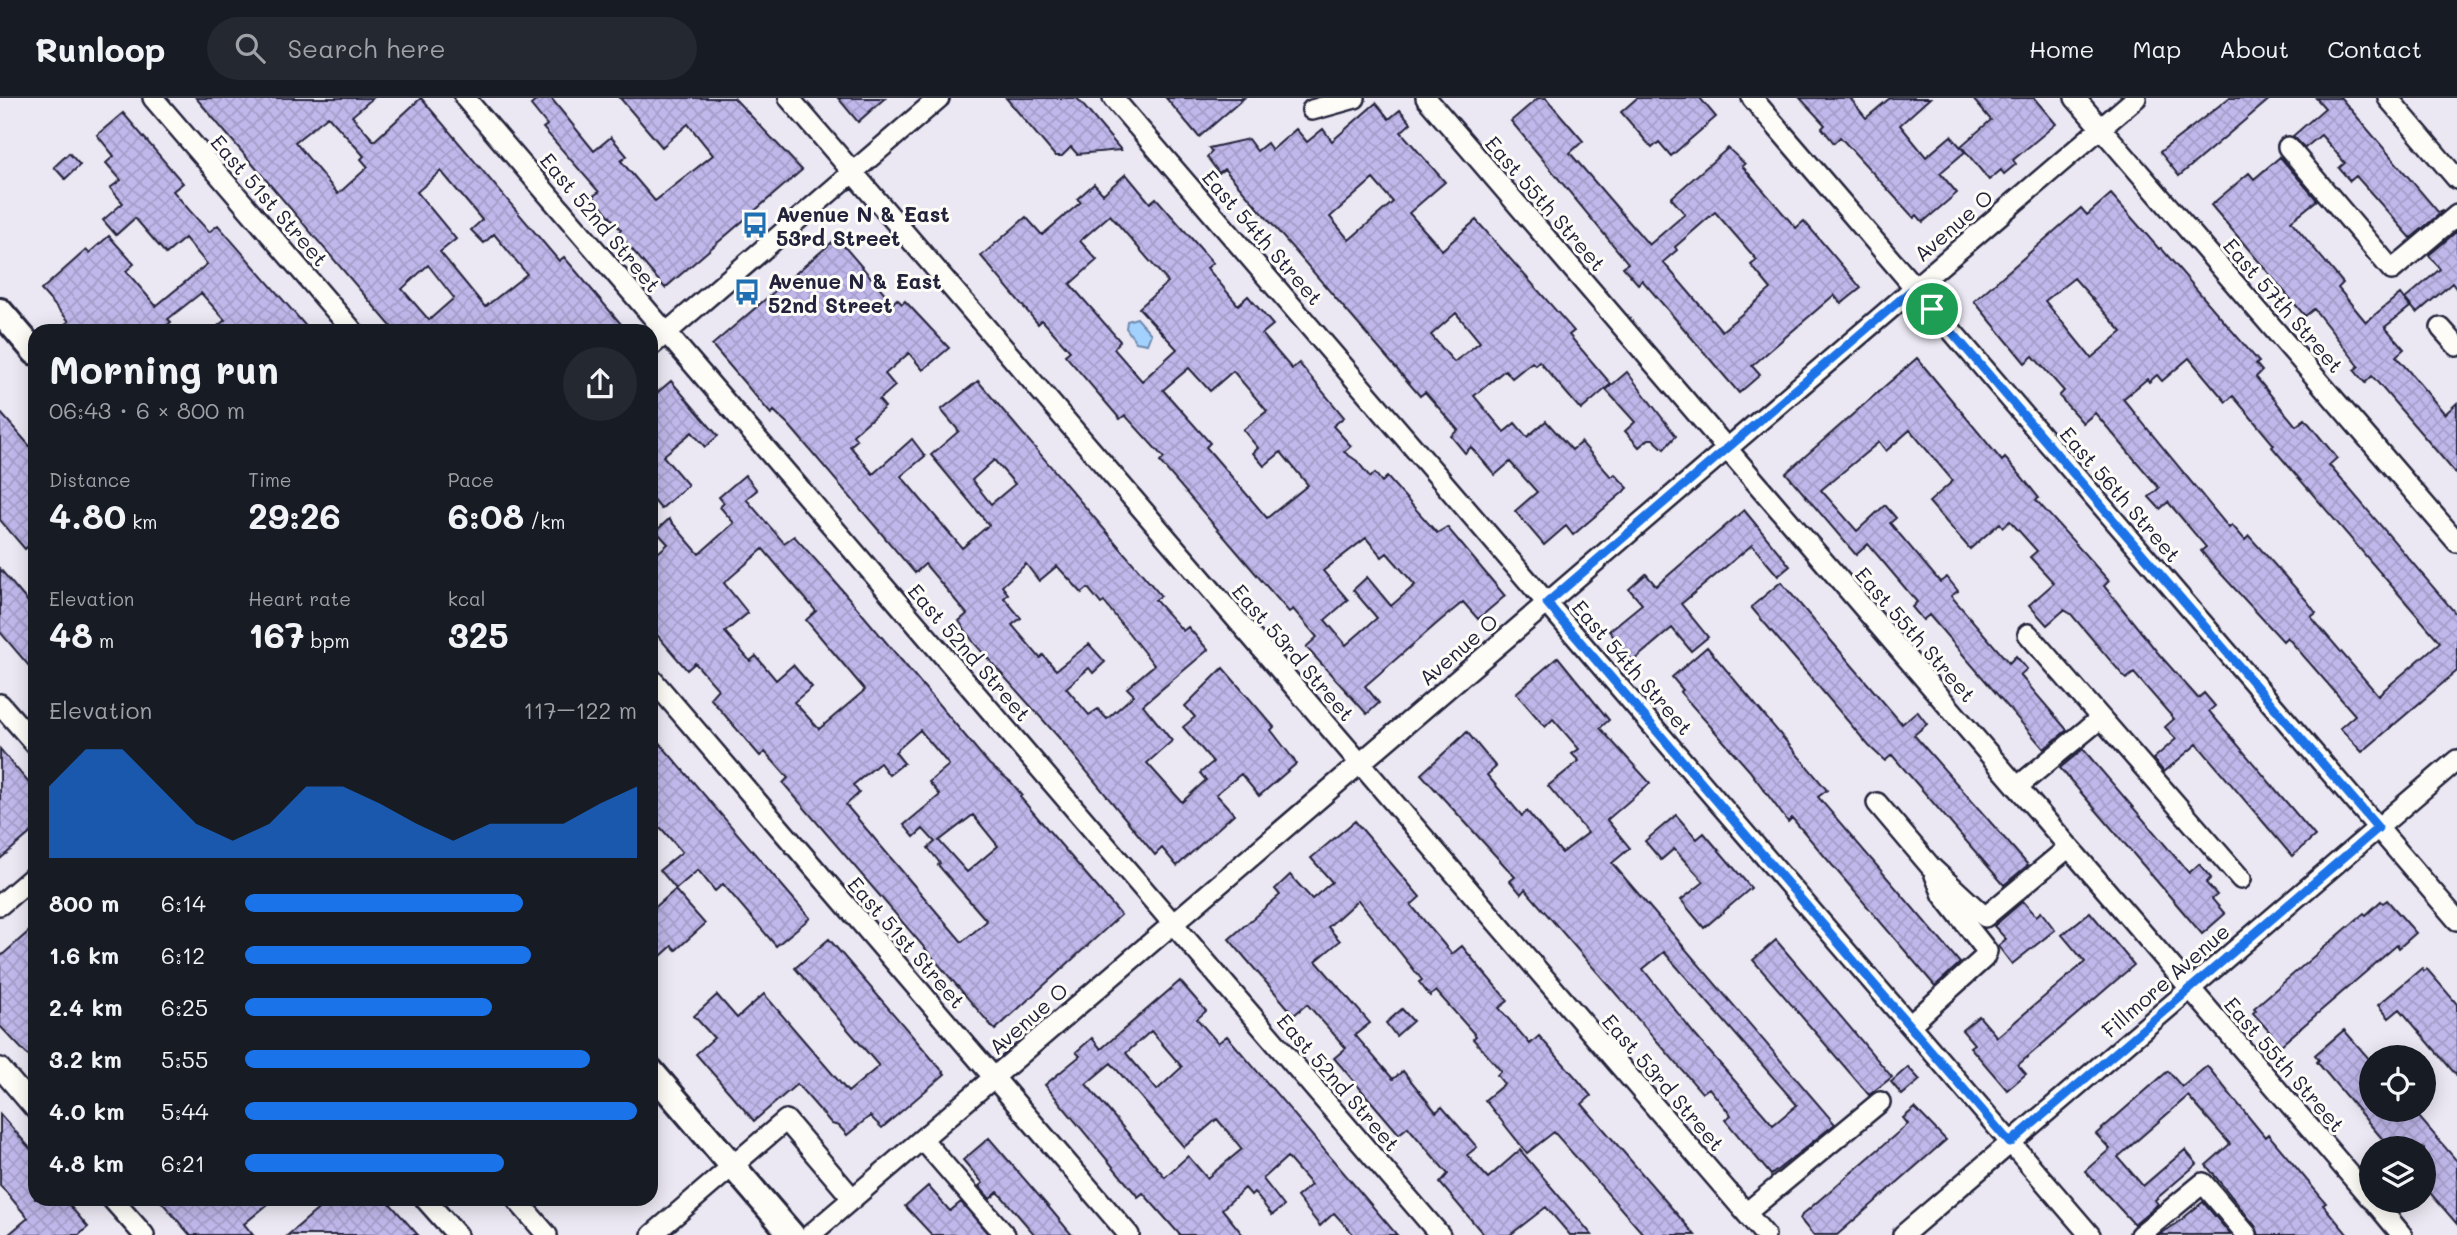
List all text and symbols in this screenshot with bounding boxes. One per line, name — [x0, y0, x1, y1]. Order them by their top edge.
search box — [207, 17, 697, 80]
text: Runloop — [35, 27, 165, 70]
icon: search — [231, 29, 269, 67]
text: Search here — [287, 31, 446, 65]
text: Home — [2029, 33, 2094, 64]
text: Map — [2132, 33, 2181, 64]
text: About — [2219, 33, 2289, 64]
text: Contact — [2327, 33, 2422, 64]
street label: East 51st Street — [205, 129, 335, 271]
street label: East 55th Street — [1480, 130, 1612, 276]
street label: East 52nd Street — [535, 147, 667, 297]
street label: East 54th Street — [1197, 164, 1329, 310]
street label: Avenue O — [1908, 183, 1998, 267]
place label: Avenue N & East 53rd Street — [776, 200, 950, 251]
bus stop icon: Avenue N & East 53rd Street — [740, 210, 770, 240]
street label: East 57th Street — [2218, 232, 2350, 378]
place label: Avenue N & East 52nd Street — [768, 267, 942, 318]
bus stop icon: Avenue N & East 52nd Street — [732, 277, 762, 307]
pin — [1902, 279, 1962, 339]
icon: arrive — [1913, 290, 1951, 328]
text: Morning run — [49, 344, 279, 394]
button: share — [563, 347, 637, 421]
text: 06:43 · 6 × 800 m — [49, 395, 245, 425]
street label: East 56th Street — [2055, 421, 2187, 567]
text: Distance — [49, 467, 131, 492]
text: Time — [248, 467, 292, 492]
text: Pace — [448, 467, 494, 492]
text: 4.80 — [49, 492, 126, 538]
text: 29:26 — [248, 492, 341, 538]
text: 6:08 — [448, 492, 524, 538]
text: km — [126, 509, 158, 534]
text: /km — [524, 509, 565, 534]
street label: East 55th Street — [1850, 561, 1982, 707]
street label: East 52nd Street — [903, 578, 1037, 726]
street label: East 53rd Street — [1227, 578, 1361, 726]
text: Elevation — [49, 586, 134, 611]
text: Heart rate — [248, 586, 351, 611]
text: kcal — [448, 586, 486, 611]
street label: East 54th Street — [1567, 594, 1699, 740]
street label: Avenue O — [1413, 607, 1503, 691]
text: 48 — [49, 611, 93, 657]
text: 167 — [248, 611, 305, 657]
text: 325 — [448, 611, 509, 657]
text: m — [93, 628, 114, 653]
text: bpm — [305, 628, 350, 653]
text: Elevation — [49, 695, 152, 725]
text: 117–122 m — [523, 695, 637, 725]
street label: East 51st Street — [842, 871, 972, 1013]
text: 800 m — [49, 888, 119, 918]
text: 6:14 — [161, 888, 206, 918]
street label: Fillmore Avenue — [2095, 917, 2235, 1043]
text: 1.6 km — [49, 940, 119, 970]
text: 6:12 — [161, 940, 205, 970]
street label: Avenue O — [983, 976, 1073, 1060]
street label: East 55th Street — [2219, 991, 2351, 1137]
text: 2.4 km — [49, 992, 122, 1022]
text: 6:25 — [161, 992, 208, 1022]
street label: East 52nd Street — [1272, 1008, 1406, 1156]
street label: East 53rd Street — [1597, 1008, 1731, 1156]
text: 3.2 km — [49, 1044, 122, 1074]
text: 5:55 — [161, 1044, 208, 1074]
map controls — [2359, 1045, 2436, 1213]
button: locate — [2359, 1045, 2436, 1122]
text: 4.0 km — [49, 1096, 124, 1126]
text: 5:44 — [161, 1096, 209, 1126]
button: layers — [2359, 1136, 2436, 1213]
text: 4.8 km — [49, 1148, 124, 1178]
text: 6:21 — [161, 1148, 205, 1178]

